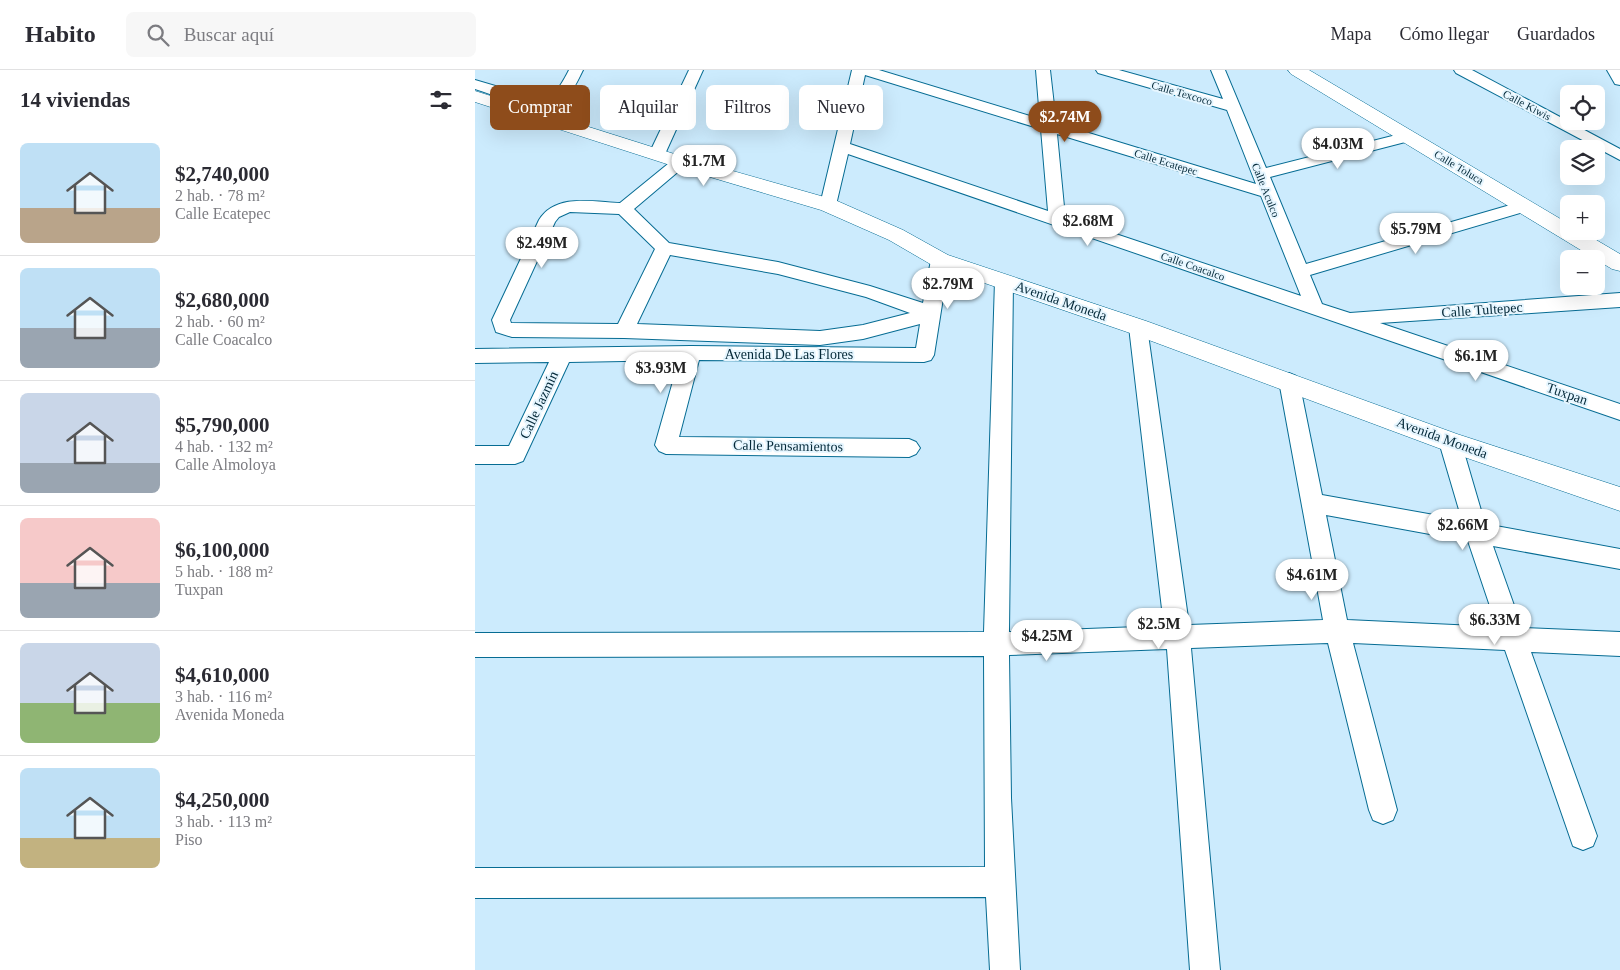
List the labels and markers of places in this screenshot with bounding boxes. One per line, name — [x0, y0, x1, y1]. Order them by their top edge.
pin: $2.74M — [1024, 100, 1106, 143]
pin: $4.03M — [1297, 128, 1379, 170]
pin: $1.7M — [669, 144, 739, 187]
pin: $2.68M — [1047, 204, 1129, 247]
pin: $5.79M — [1375, 212, 1457, 255]
pin: $2.49M — [501, 226, 583, 269]
pin: $2.79M — [907, 268, 989, 310]
pin: $6.1M — [1441, 340, 1511, 382]
pin: $3.93M — [620, 352, 702, 394]
pin: $2.66M — [1422, 508, 1504, 551]
pin: $4.61M — [1271, 558, 1353, 601]
pin: $6.33M — [1454, 604, 1536, 646]
pin: $2.5M — [1124, 608, 1194, 650]
pin: $4.25M — [1006, 620, 1088, 662]

